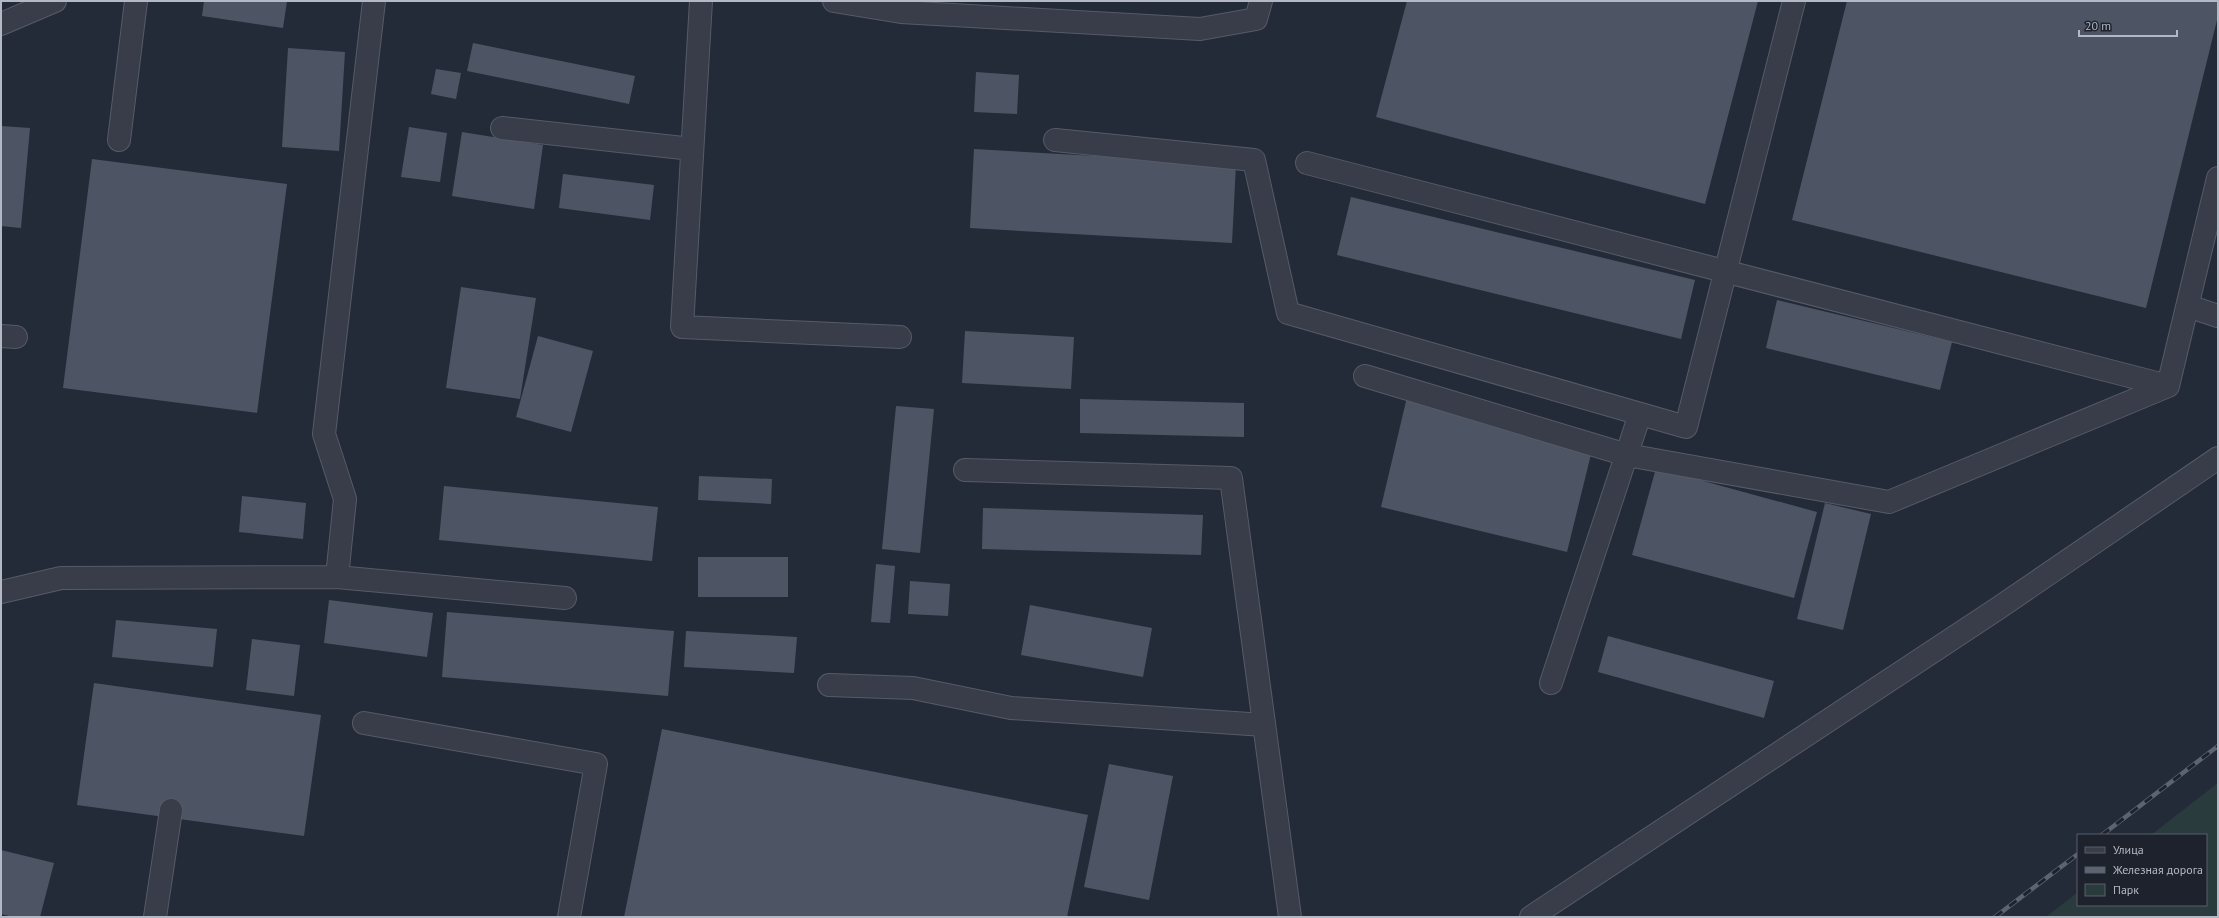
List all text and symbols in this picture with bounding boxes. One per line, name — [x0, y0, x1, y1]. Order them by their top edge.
scale bar — [2079, 12, 2177, 38]
text: 20 m — [2085, 18, 2111, 33]
legend — [2077, 834, 2207, 906]
text: Улица — [2113, 842, 2144, 857]
text: Железная дорога — [2112, 862, 2203, 877]
text: Парк — [2113, 882, 2139, 897]

